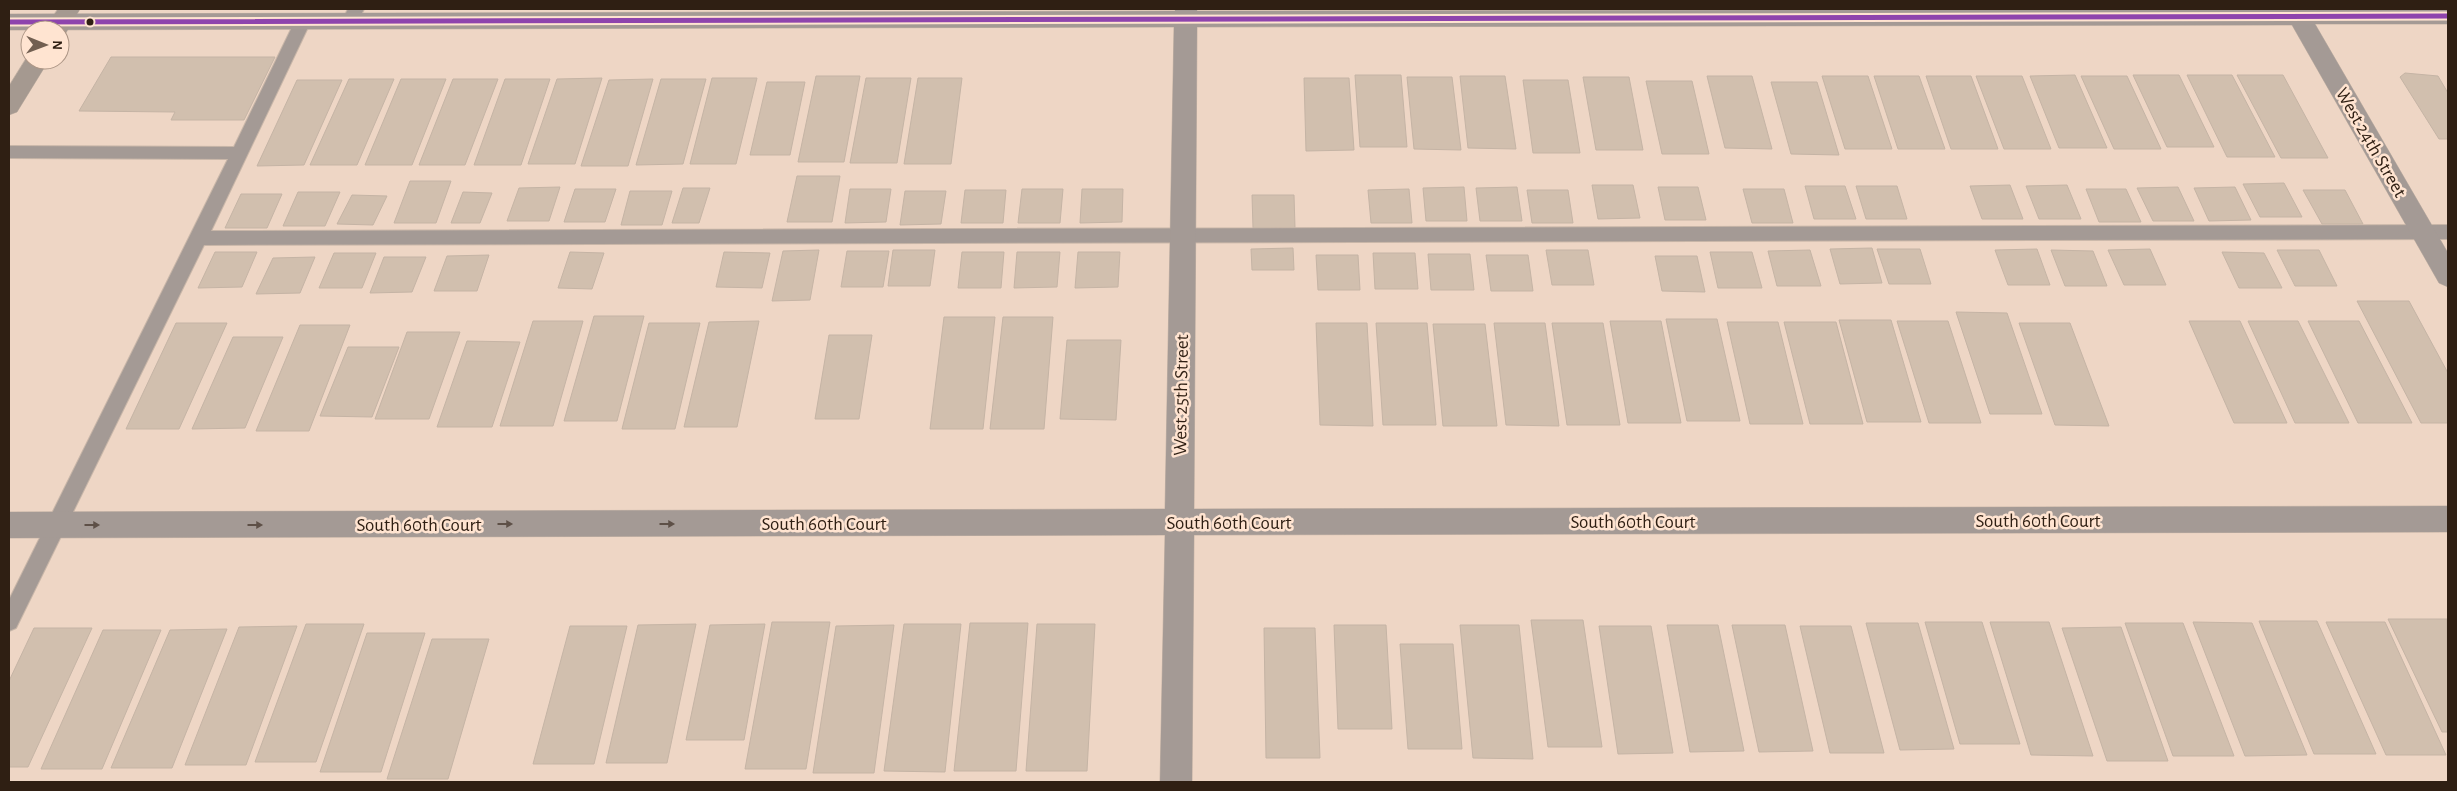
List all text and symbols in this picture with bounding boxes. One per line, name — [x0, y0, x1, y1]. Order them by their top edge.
unlabelled marker — [85, 17, 95, 27]
north arrow — [20, 20, 70, 70]
text: N — [50, 40, 64, 50]
street label: West 24th Street — [2332, 85, 2410, 201]
street label: West 25th Street — [1171, 334, 1192, 456]
street label: South 60th Court — [1975, 512, 2101, 531]
street label: South 60th Court — [1570, 513, 1696, 532]
street label: South 60th Court — [1166, 514, 1292, 533]
street label: South 60th Court — [761, 515, 887, 534]
street label: South 60th Court — [356, 516, 482, 535]
one-way arrow — [497, 520, 513, 528]
one-way arrow — [660, 520, 676, 528]
one-way arrow — [85, 521, 101, 529]
one-way arrow — [247, 521, 263, 529]

